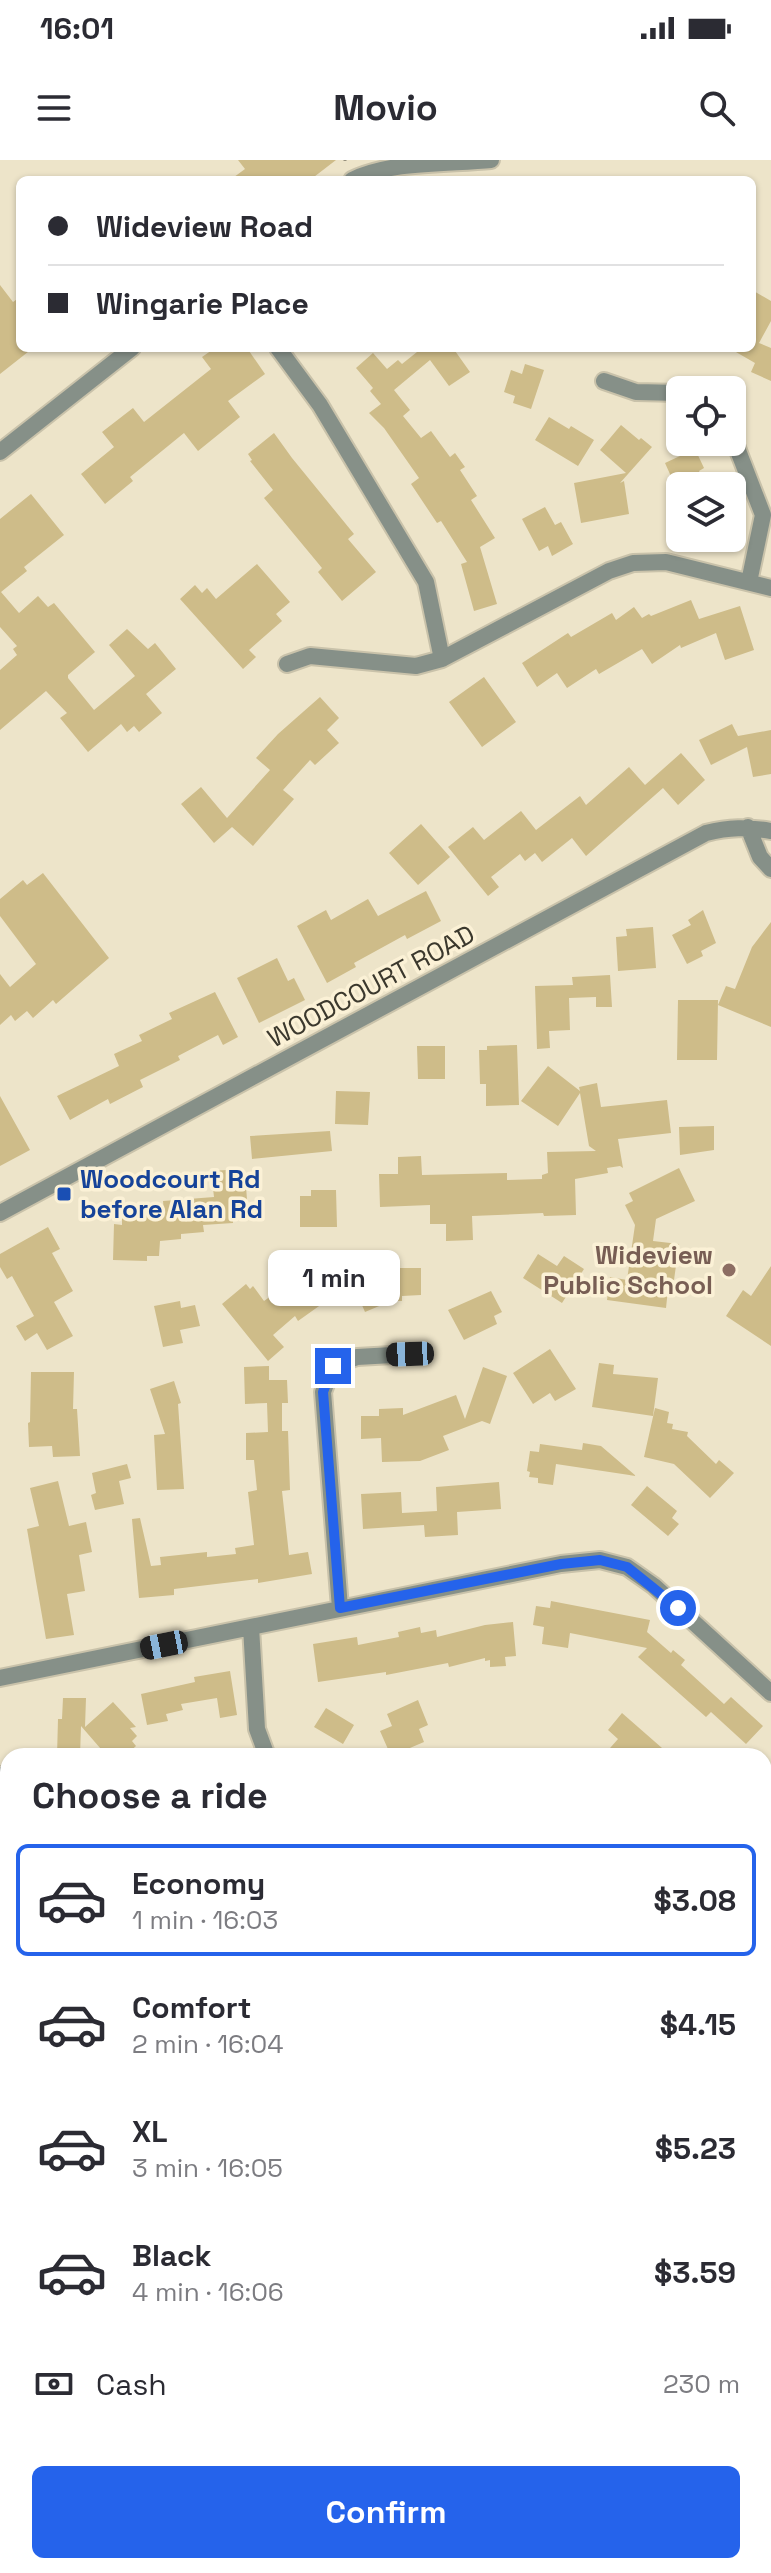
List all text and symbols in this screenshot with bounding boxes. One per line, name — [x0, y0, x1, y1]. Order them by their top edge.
text: 16:01 — [40, 9, 114, 48]
text: Movio — [333, 85, 438, 131]
icon: menu — [32, 86, 76, 130]
icon: search — [695, 86, 739, 130]
text: Wideview Road — [96, 207, 313, 246]
text: Wingarie Place — [96, 284, 309, 323]
map controls — [666, 376, 746, 552]
button: locate — [666, 376, 746, 456]
button: layers — [666, 472, 746, 552]
street label: WOODCOURT ROAD — [262, 917, 480, 1055]
place label: Woodcourt Rd before Alan Rd — [80, 1162, 263, 1226]
marker: Woodcourt Rd before Alan Rd — [55, 1185, 73, 1203]
place label: Wideview Public School — [543, 1238, 713, 1302]
callout: 1 min — [267, 1250, 399, 1306]
text: 1 min — [302, 1261, 366, 1295]
marker: Wideview Public School — [720, 1261, 738, 1279]
car — [386, 1341, 434, 1367]
route end — [315, 1348, 351, 1384]
route start — [660, 1590, 696, 1626]
car — [138, 1629, 190, 1661]
text: Choose a ride — [32, 1773, 268, 1819]
icon: car — [36, 1864, 108, 1936]
text: Economy — [132, 1864, 265, 1903]
text: $3.08 — [654, 1881, 736, 1920]
text: 1 min · 16:03 — [132, 1903, 278, 1937]
icon: car — [36, 1988, 108, 2060]
text: Comfort — [132, 1988, 251, 2027]
text: $4.15 — [660, 2005, 736, 2044]
text: 2 min · 16:04 — [132, 2027, 284, 2061]
icon: car — [36, 2112, 108, 2184]
text: XL — [132, 2112, 168, 2151]
text: $5.23 — [655, 2129, 736, 2168]
text: 3 min · 16:05 — [132, 2151, 283, 2185]
icon: car — [36, 2236, 108, 2308]
text: Black — [132, 2236, 211, 2275]
text: $3.59 — [654, 2253, 736, 2292]
text: 4 min · 16:06 — [132, 2275, 284, 2309]
icon: cash — [32, 2362, 76, 2406]
text: Cash — [96, 2365, 167, 2404]
text: 230 m — [663, 2367, 740, 2401]
button: Confirm — [32, 2466, 740, 2558]

